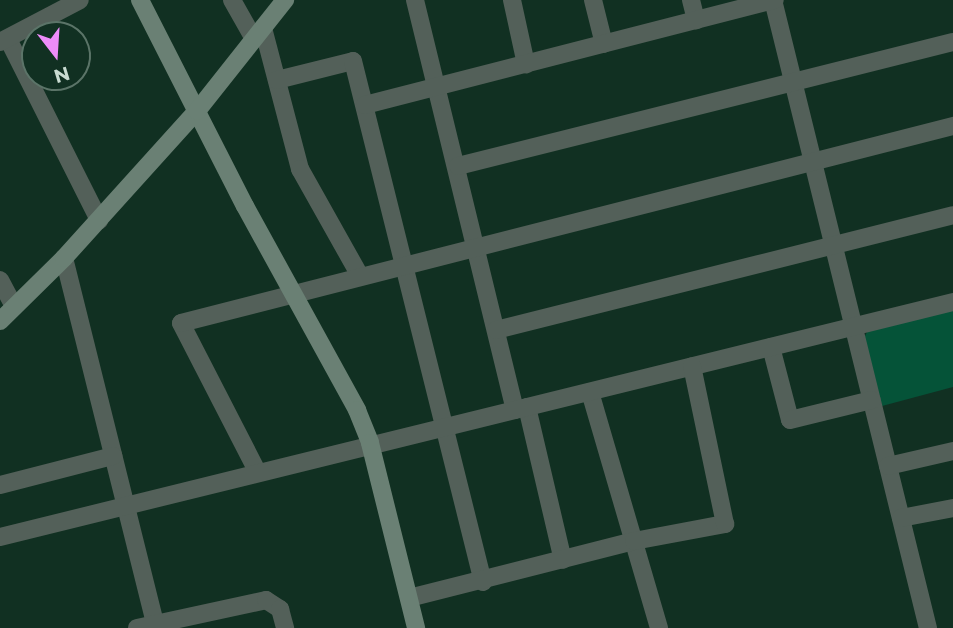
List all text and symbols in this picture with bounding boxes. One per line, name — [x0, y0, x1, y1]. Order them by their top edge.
north arrow — [21, 21, 91, 91]
text: N — [51, 61, 72, 88]

